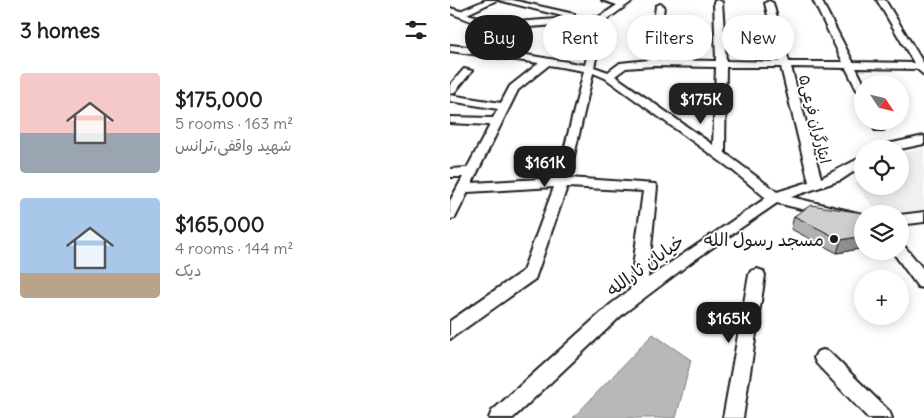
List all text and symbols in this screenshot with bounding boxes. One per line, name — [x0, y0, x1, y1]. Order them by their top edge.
chip: Buy — [465, 15, 533, 60]
chip: Rent — [543, 15, 617, 60]
chip: Filters — [627, 15, 712, 60]
chip: New — [722, 15, 794, 60]
icon: filters — [402, 16, 430, 44]
text: 3 homes — [20, 17, 100, 44]
street label: ایثارگران فرعی۵ — [794, 73, 835, 166]
north arrow — [854, 75, 909, 130]
map controls — [854, 75, 909, 325]
pin: $175K — [666, 82, 736, 125]
text: $175,000 — [175, 86, 263, 113]
text: $175K — [680, 89, 722, 109]
icon: home — [60, 93, 120, 153]
text: 5 rooms · 163 m² — [175, 113, 293, 133]
text: شهید واقفی،ترانس — [175, 135, 292, 155]
button: locate — [854, 140, 909, 195]
pin: $161K — [510, 146, 580, 188]
text: $161K — [525, 152, 565, 172]
button: layers — [854, 205, 909, 260]
text: $165,000 — [175, 211, 265, 238]
icon: home — [60, 218, 120, 278]
place label: مسجد رسول الله — [704, 228, 824, 251]
street label: خیابان ثارالله — [602, 229, 688, 301]
marker: مسجد رسول الله — [828, 233, 840, 245]
text: 4 rooms · 144 m² — [175, 238, 294, 258]
text: دیک — [175, 260, 202, 280]
button: + — [854, 270, 909, 325]
pin: $165K — [694, 302, 764, 344]
text: $165K — [707, 308, 751, 328]

